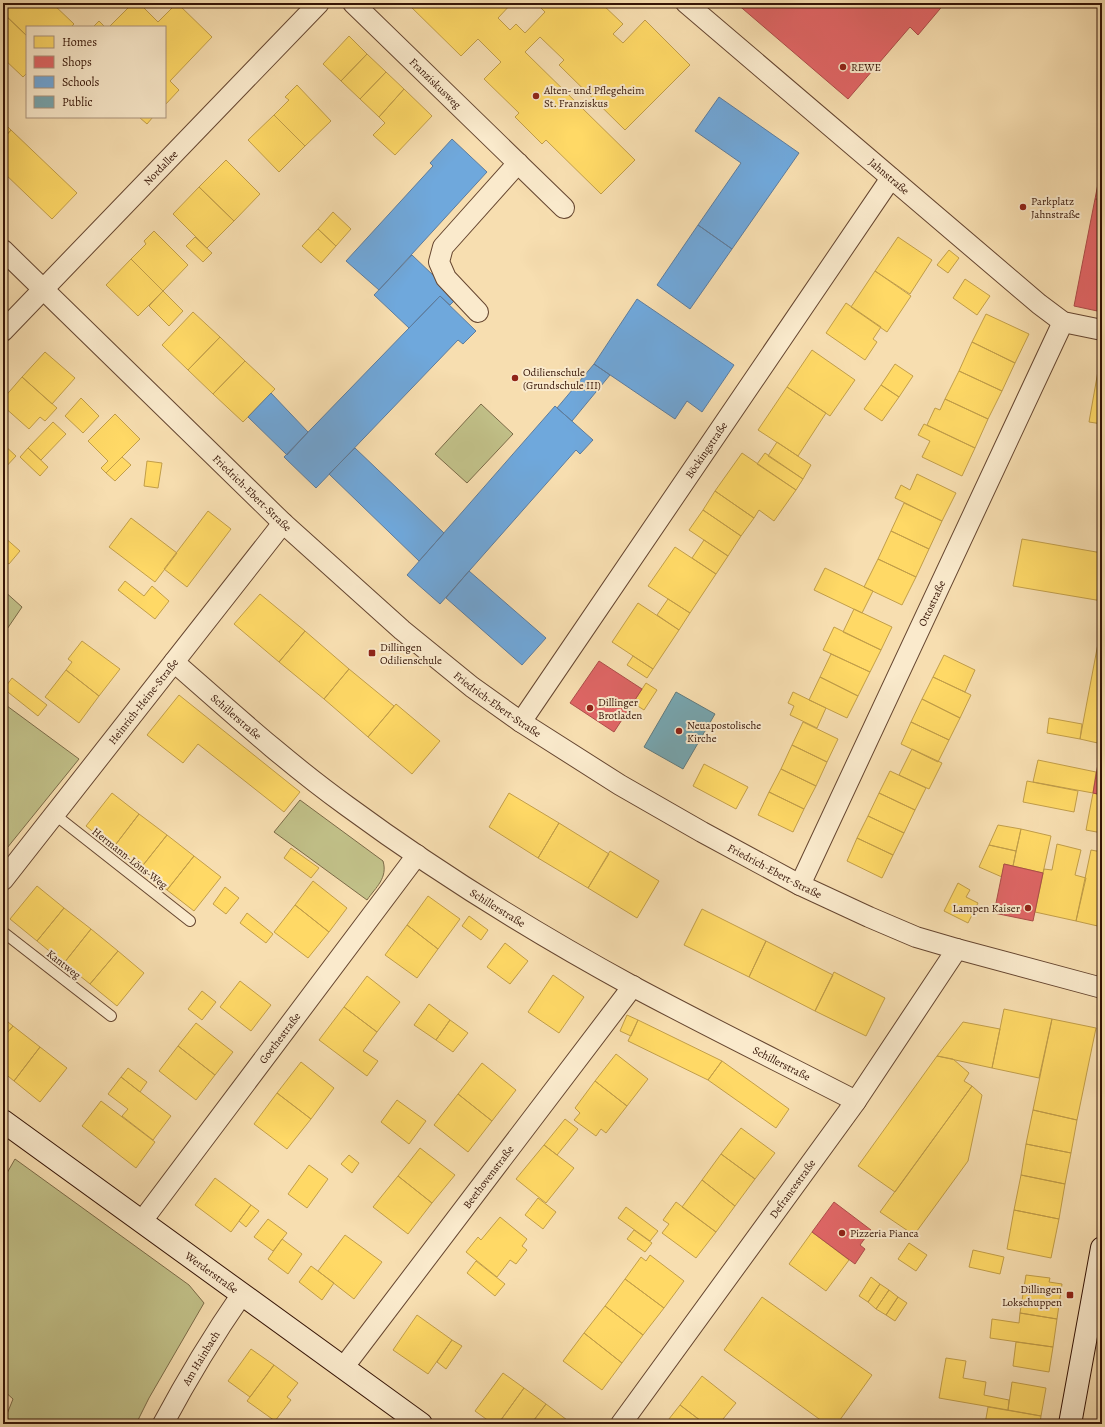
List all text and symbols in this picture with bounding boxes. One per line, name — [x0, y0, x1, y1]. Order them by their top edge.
legend — [26, 26, 166, 118]
text: Homes — [62, 34, 97, 50]
text: Shops — [62, 54, 92, 70]
street label: Franziskusweg — [406, 55, 465, 113]
place label: REWE — [851, 60, 881, 75]
marker: REWE — [838, 62, 848, 72]
text: Schools — [62, 74, 99, 90]
place label: Alten- und Pflegeheim St. Franziskus — [543, 83, 644, 111]
marker: Alten- und Pflegeheim St. Franziskus — [531, 91, 541, 101]
text: Public — [62, 94, 93, 110]
street label: Nordallee — [140, 147, 181, 189]
street label: Jahnstraße — [865, 155, 912, 198]
place label: Parkplatz Jahnstraße — [1031, 194, 1080, 222]
marker: Parkplatz Jahnstraße — [1018, 202, 1028, 212]
place label: Odilienschule (Grundschule III) — [523, 365, 601, 393]
marker: Odilienschule (Grundschule III) — [510, 373, 520, 383]
street label: Böckingstraße — [682, 419, 731, 482]
street label: Friedrich-Ebert-Straße — [209, 451, 295, 535]
street label: Ottostraße — [915, 578, 949, 629]
place label: Dillingen Odilienschule — [380, 640, 442, 668]
marker: Dillingen Odilienschule — [367, 648, 377, 658]
street label: Heinrich-Heine-Straße — [105, 656, 182, 748]
street label: Friedrich-Ebert-Straße — [450, 668, 544, 741]
street label: Schillerstraße — [207, 691, 265, 743]
place label: Dillinger Brotladen — [598, 695, 642, 723]
marker: Dillinger Brotladen — [585, 703, 595, 713]
place label: Neuapostolische Kirche — [687, 718, 761, 746]
marker: Neuapostolische Kirche — [674, 726, 684, 736]
street label: Hermann-Löns-Weg — [89, 824, 171, 893]
street label: Friedrich-Ebert-Straße — [725, 840, 824, 902]
street label: Schillerstraße — [467, 885, 528, 931]
place label: Lampen Kaiser — [953, 901, 1020, 916]
marker: Lampen Kaiser — [1023, 903, 1033, 913]
street label: Kantweg — [44, 946, 84, 983]
street label: Goethestraße — [256, 1009, 304, 1067]
street label: Schillerstraße — [750, 1043, 813, 1085]
street label: Beethovenstraße — [460, 1142, 517, 1212]
street label: Defrancestraße — [766, 1156, 819, 1222]
place label: Pizzeria Pianca — [850, 1226, 919, 1241]
marker: Pizzeria Pianca — [837, 1228, 847, 1238]
street label: Werderstraße — [181, 1248, 241, 1297]
place label: Dillingen Lokschuppen — [1002, 1282, 1062, 1310]
marker: Dillingen Lokschuppen — [1065, 1290, 1075, 1300]
street label: Am Hainbach — [178, 1328, 224, 1389]

